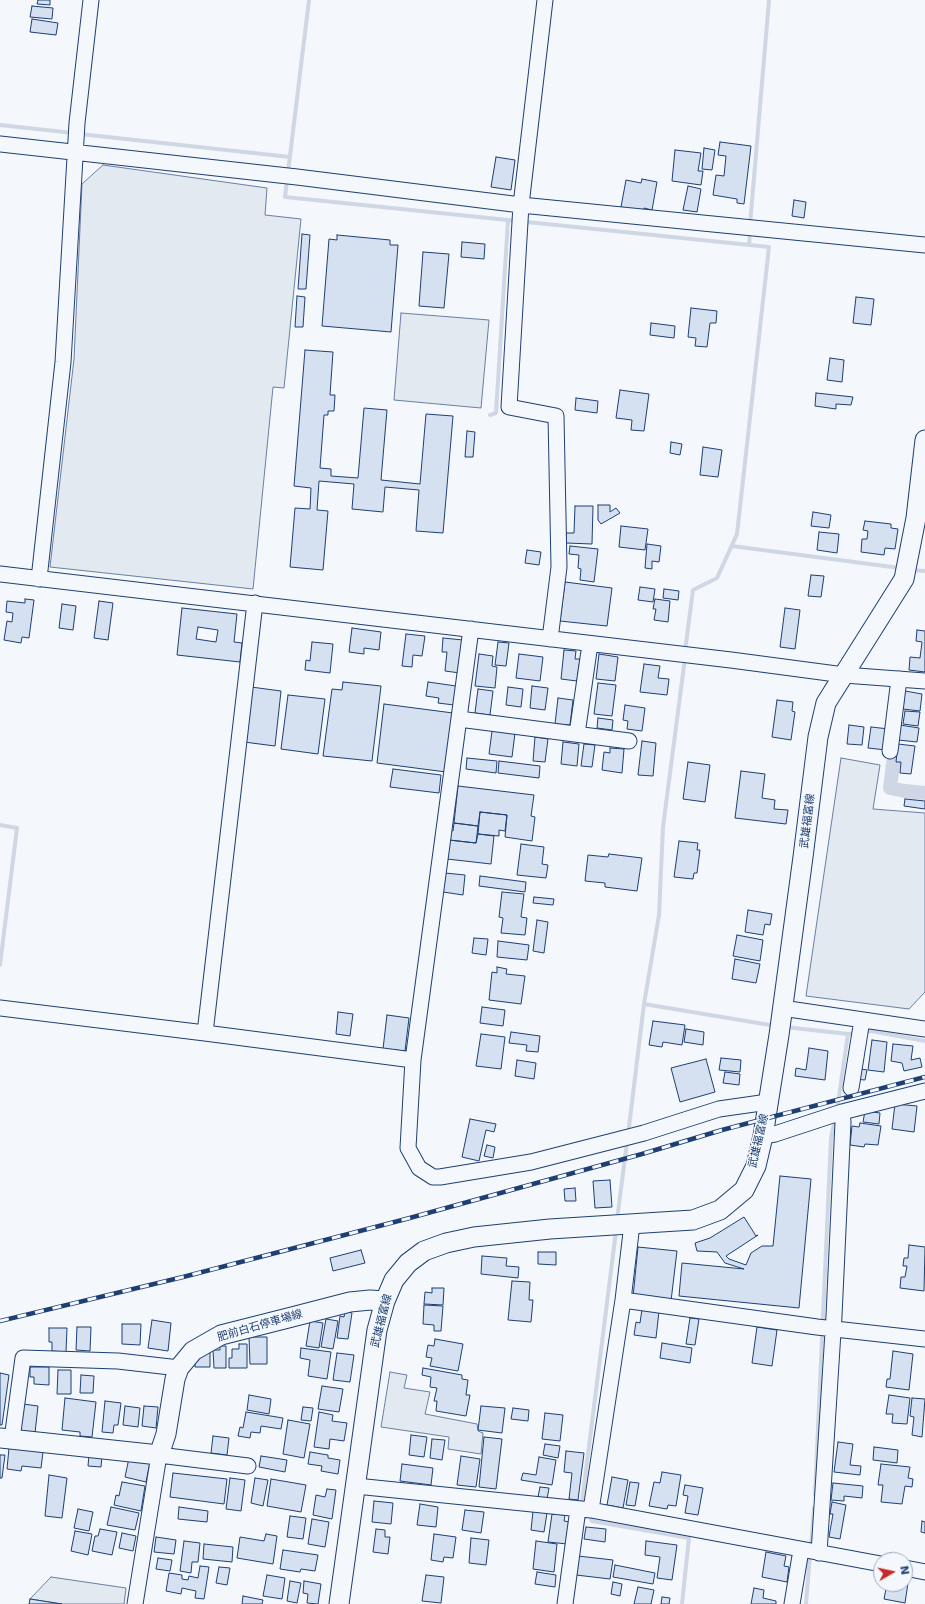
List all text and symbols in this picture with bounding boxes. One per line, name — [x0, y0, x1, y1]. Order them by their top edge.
street label: 武雄福富線 — [798, 793, 818, 849]
street label: 武雄福富線 — [746, 1113, 772, 1169]
street label: 武雄福富線 — [369, 1293, 395, 1349]
street label: 肥前白石停車場線 — [216, 1308, 304, 1344]
north arrow — [873, 1552, 913, 1592]
text: N — [897, 1565, 911, 1576]

